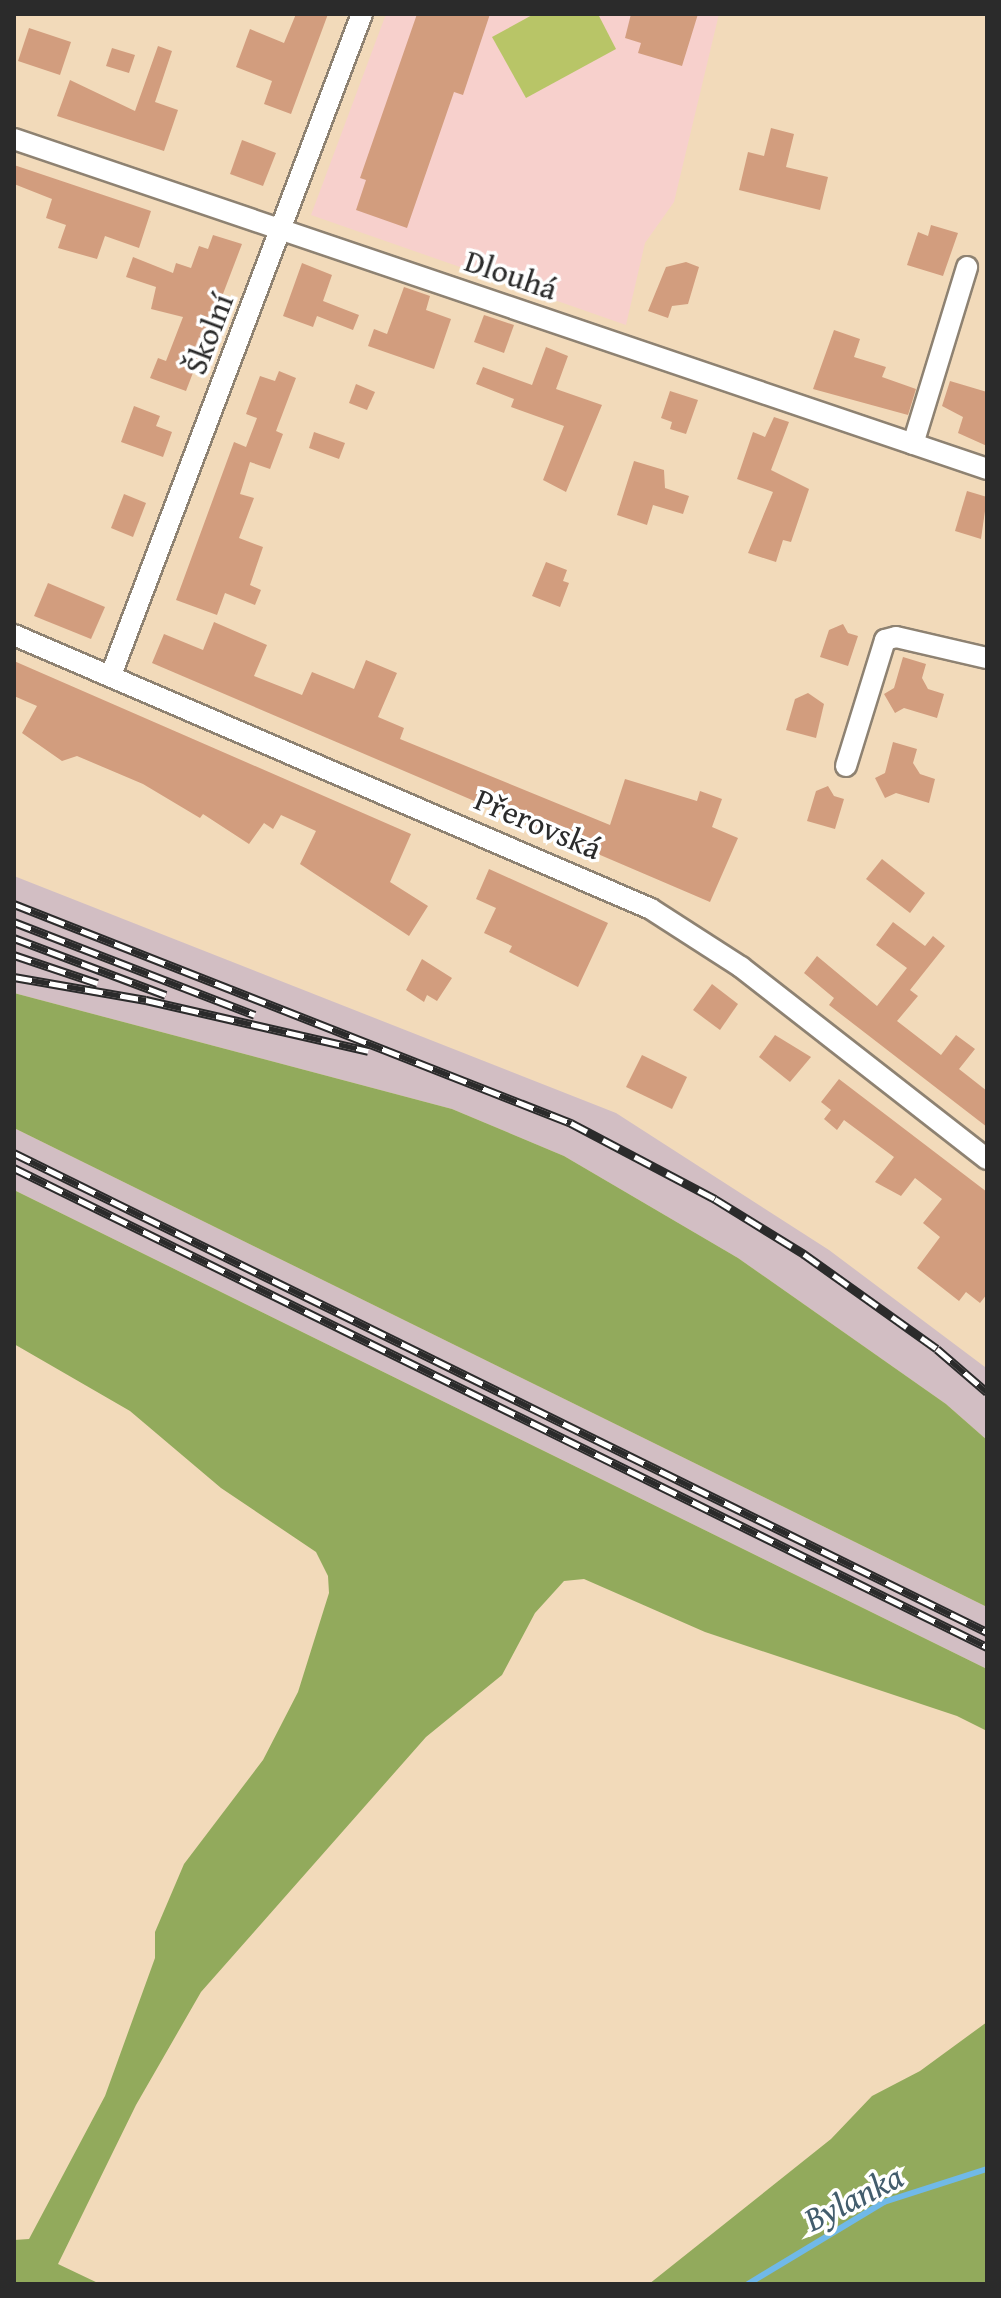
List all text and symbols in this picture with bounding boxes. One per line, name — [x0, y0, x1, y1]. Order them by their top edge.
street label: Dlouhá — [460, 241, 562, 309]
street label: Školní — [176, 288, 242, 380]
street label: Přerovská — [469, 780, 607, 868]
water label: Bylanka — [797, 2155, 909, 2239]

